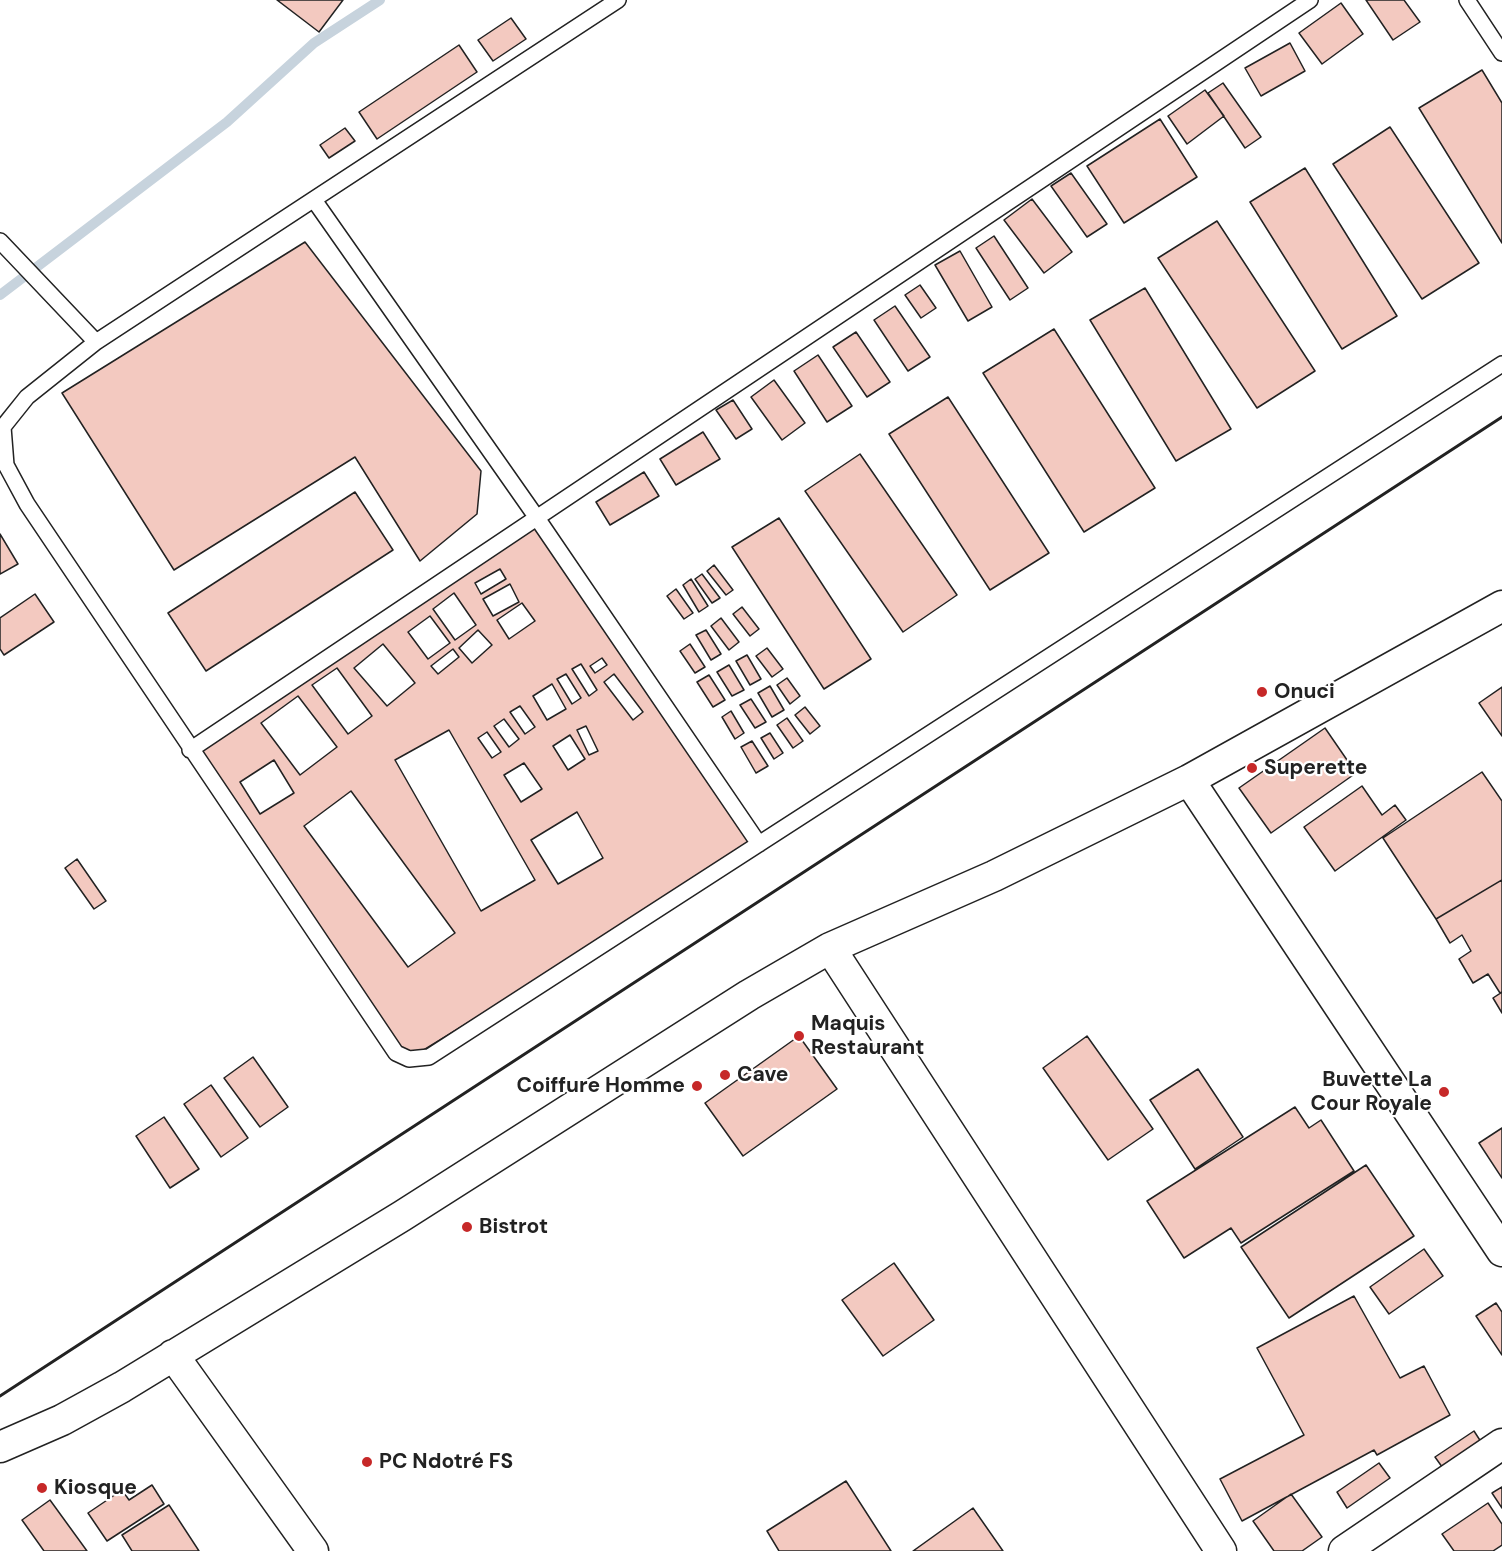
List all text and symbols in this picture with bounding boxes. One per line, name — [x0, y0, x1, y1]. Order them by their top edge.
place label: Onuci — [1274, 679, 1335, 705]
marker: Onuci — [1255, 685, 1269, 699]
place label: Superette — [1264, 755, 1367, 781]
marker: Superette — [1245, 761, 1259, 775]
place label: Maquis Restaurant — [811, 1011, 924, 1061]
marker: Maquis Restaurant — [792, 1029, 806, 1043]
place label: Cave — [737, 1062, 789, 1088]
place label: Buvette La Cour Royale — [1310, 1067, 1432, 1117]
marker: Cave — [718, 1068, 732, 1082]
place label: Coiffure Homme — [516, 1073, 685, 1099]
marker: Coiffure Homme — [690, 1079, 704, 1093]
marker: Buvette La Cour Royale — [1437, 1085, 1451, 1099]
place label: Bistrot — [479, 1214, 548, 1240]
marker: Bistrot — [460, 1220, 474, 1234]
place label: PC Ndotré FS — [379, 1449, 513, 1475]
marker: PC Ndotré FS — [360, 1455, 374, 1469]
place label: Kiosque — [54, 1475, 137, 1501]
marker: Kiosque — [35, 1481, 49, 1495]

